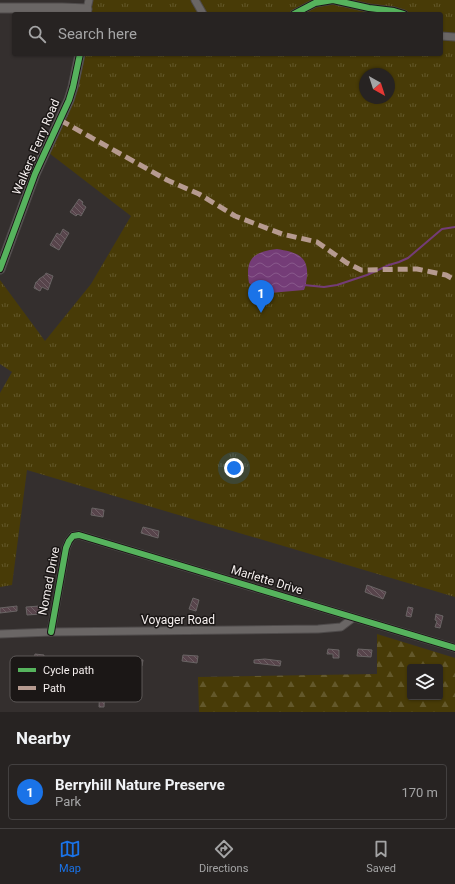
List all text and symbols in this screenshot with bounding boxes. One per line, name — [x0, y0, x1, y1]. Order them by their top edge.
search box — [12, 12, 443, 56]
icon: search — [26, 23, 48, 45]
text: Search here — [58, 25, 137, 43]
north arrow — [359, 68, 395, 104]
street label: Walkers Ferry Road — [9, 97, 63, 197]
pin: 1 — [248, 280, 274, 313]
your location — [224, 458, 244, 478]
street label: Nomad Drive — [36, 546, 62, 616]
street label: Marlette Drive — [229, 562, 305, 598]
street label: Voyager Road — [141, 613, 215, 627]
legend — [10, 656, 142, 702]
text: Cycle path — [43, 664, 94, 677]
map controls — [407, 664, 443, 700]
button: layers — [407, 664, 443, 700]
text: Path — [43, 682, 66, 695]
text: Nearby — [16, 728, 71, 748]
text: Berryhill Nature Preserve — [55, 776, 225, 794]
text: 1 — [26, 785, 34, 800]
text: 170 m — [401, 785, 438, 800]
text: Park — [55, 794, 81, 809]
tab: Map — [59, 838, 81, 875]
tab: Directions — [199, 838, 248, 875]
tab: Saved — [366, 838, 396, 875]

